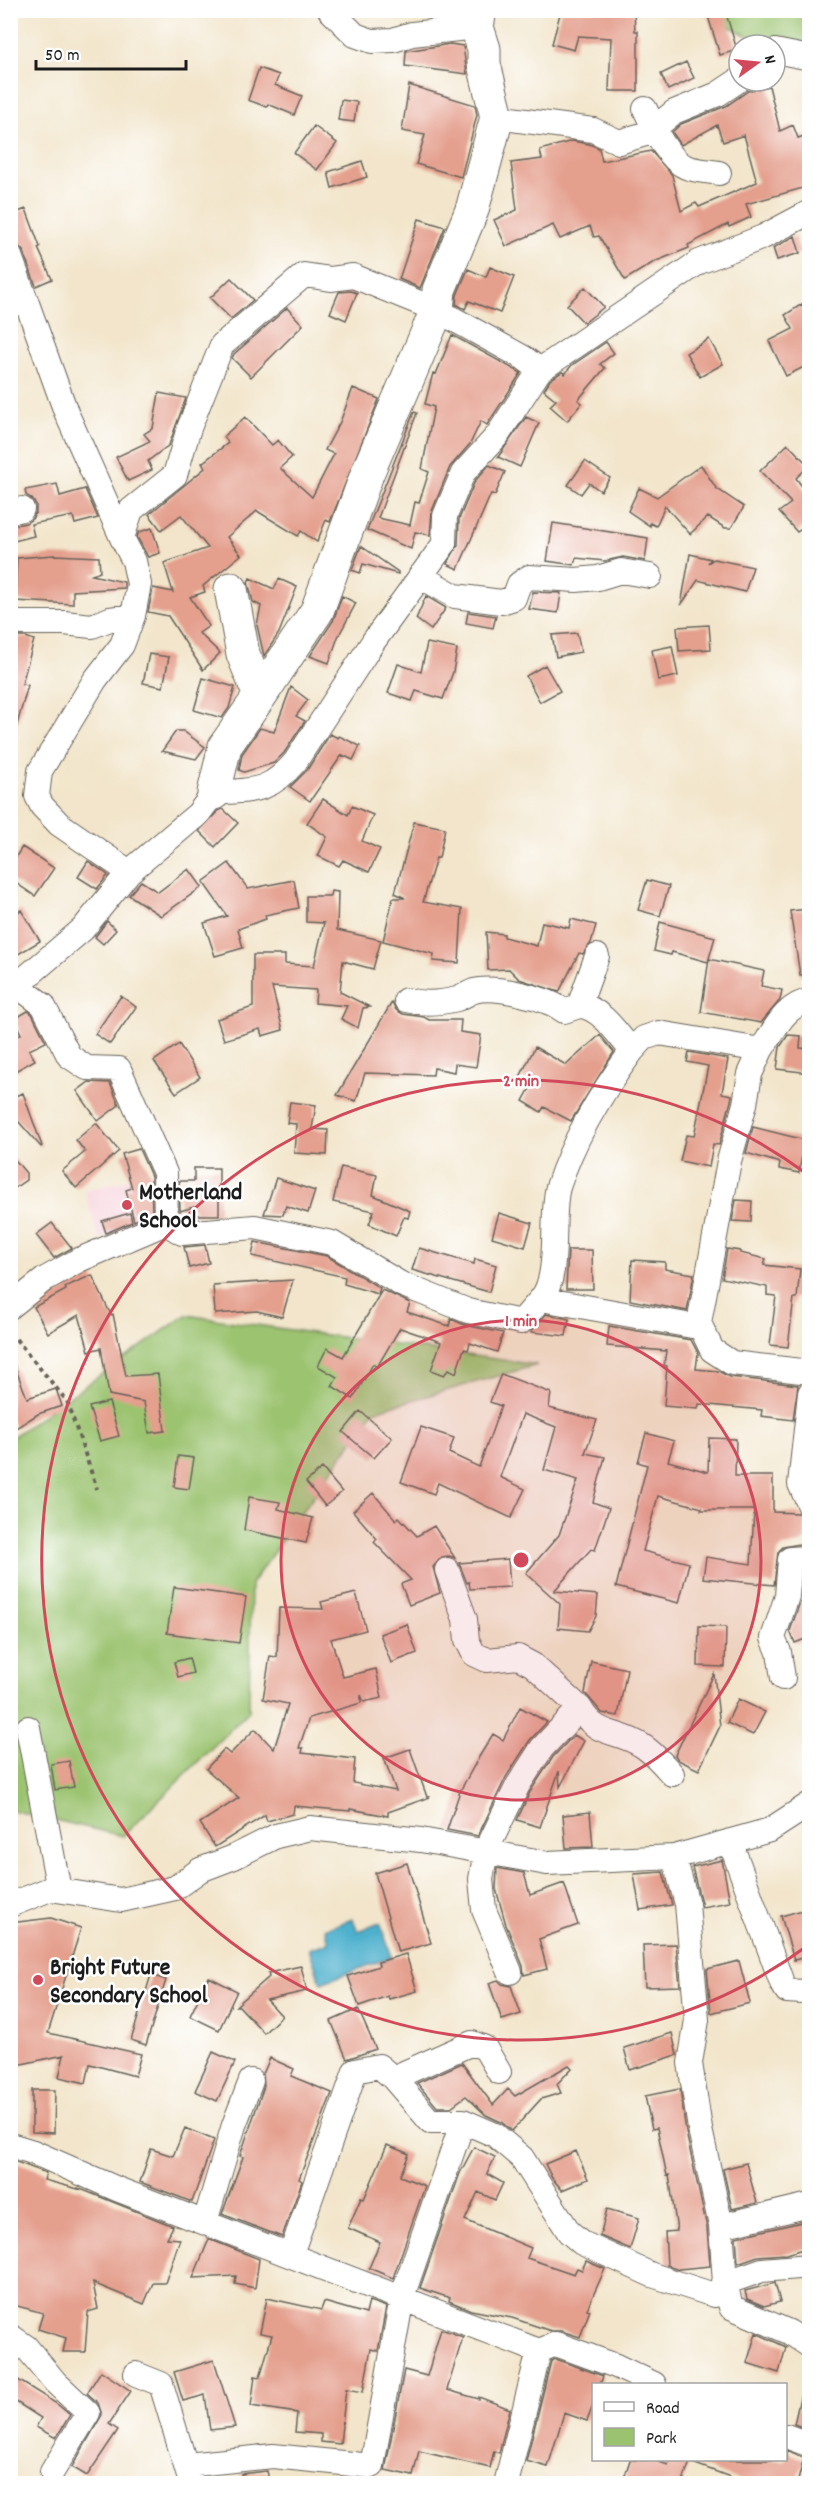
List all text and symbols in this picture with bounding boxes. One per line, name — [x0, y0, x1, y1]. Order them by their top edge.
scale bar — [36, 33, 186, 71]
north arrow — [727, 33, 787, 93]
text: 50 m — [45, 44, 80, 69]
text: N — [757, 53, 781, 67]
text: 2 min — [503, 1070, 539, 1095]
place label: Motherland School — [139, 1177, 242, 1239]
marker: Motherland School — [120, 1198, 134, 1212]
text: 1 min — [505, 1310, 537, 1335]
centre of rings — [511, 1550, 531, 1570]
place label: Bright Future Secondary School — [50, 1952, 208, 2014]
marker: Bright Future Secondary School — [31, 1973, 45, 1987]
legend — [592, 2383, 787, 2461]
text: Road — [646, 2397, 680, 2422]
text: Park — [646, 2427, 677, 2452]

